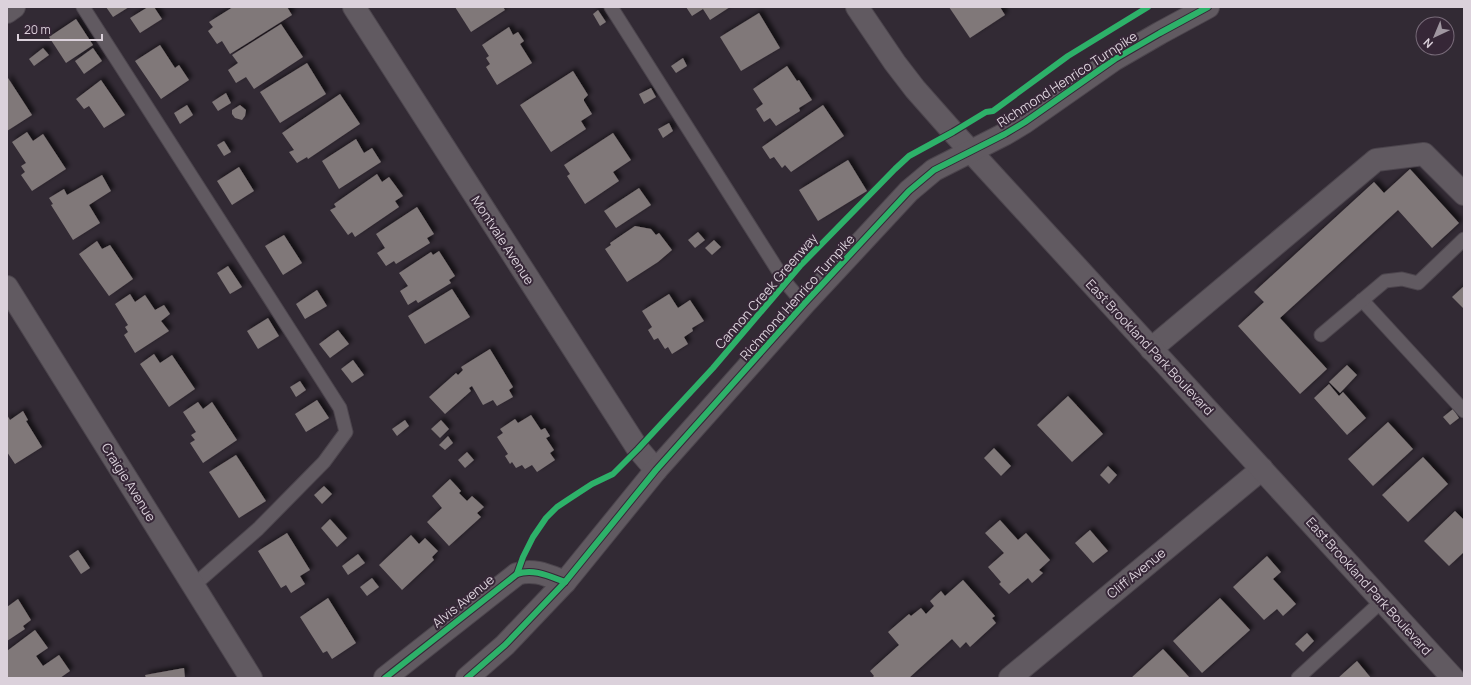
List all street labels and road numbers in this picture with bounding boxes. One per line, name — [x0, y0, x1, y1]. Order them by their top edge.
street label: Richmond Henrico Turnpike — [993, 27, 1141, 131]
street label: Montvale Avenue — [467, 192, 539, 288]
street label: Cannon Creek Greenway — [711, 229, 821, 353]
street label: Richmond Henrico Turnpike — [736, 230, 859, 364]
street label: East Brookland Park Boulevard — [1082, 275, 1218, 419]
street label: Craigie Avenue — [98, 439, 161, 525]
street label: East Brookland Park Boulevard — [1302, 513, 1436, 659]
street label: Cliff Avenue — [1103, 543, 1170, 602]
street label: Alvis Avenue — [428, 570, 498, 632]

